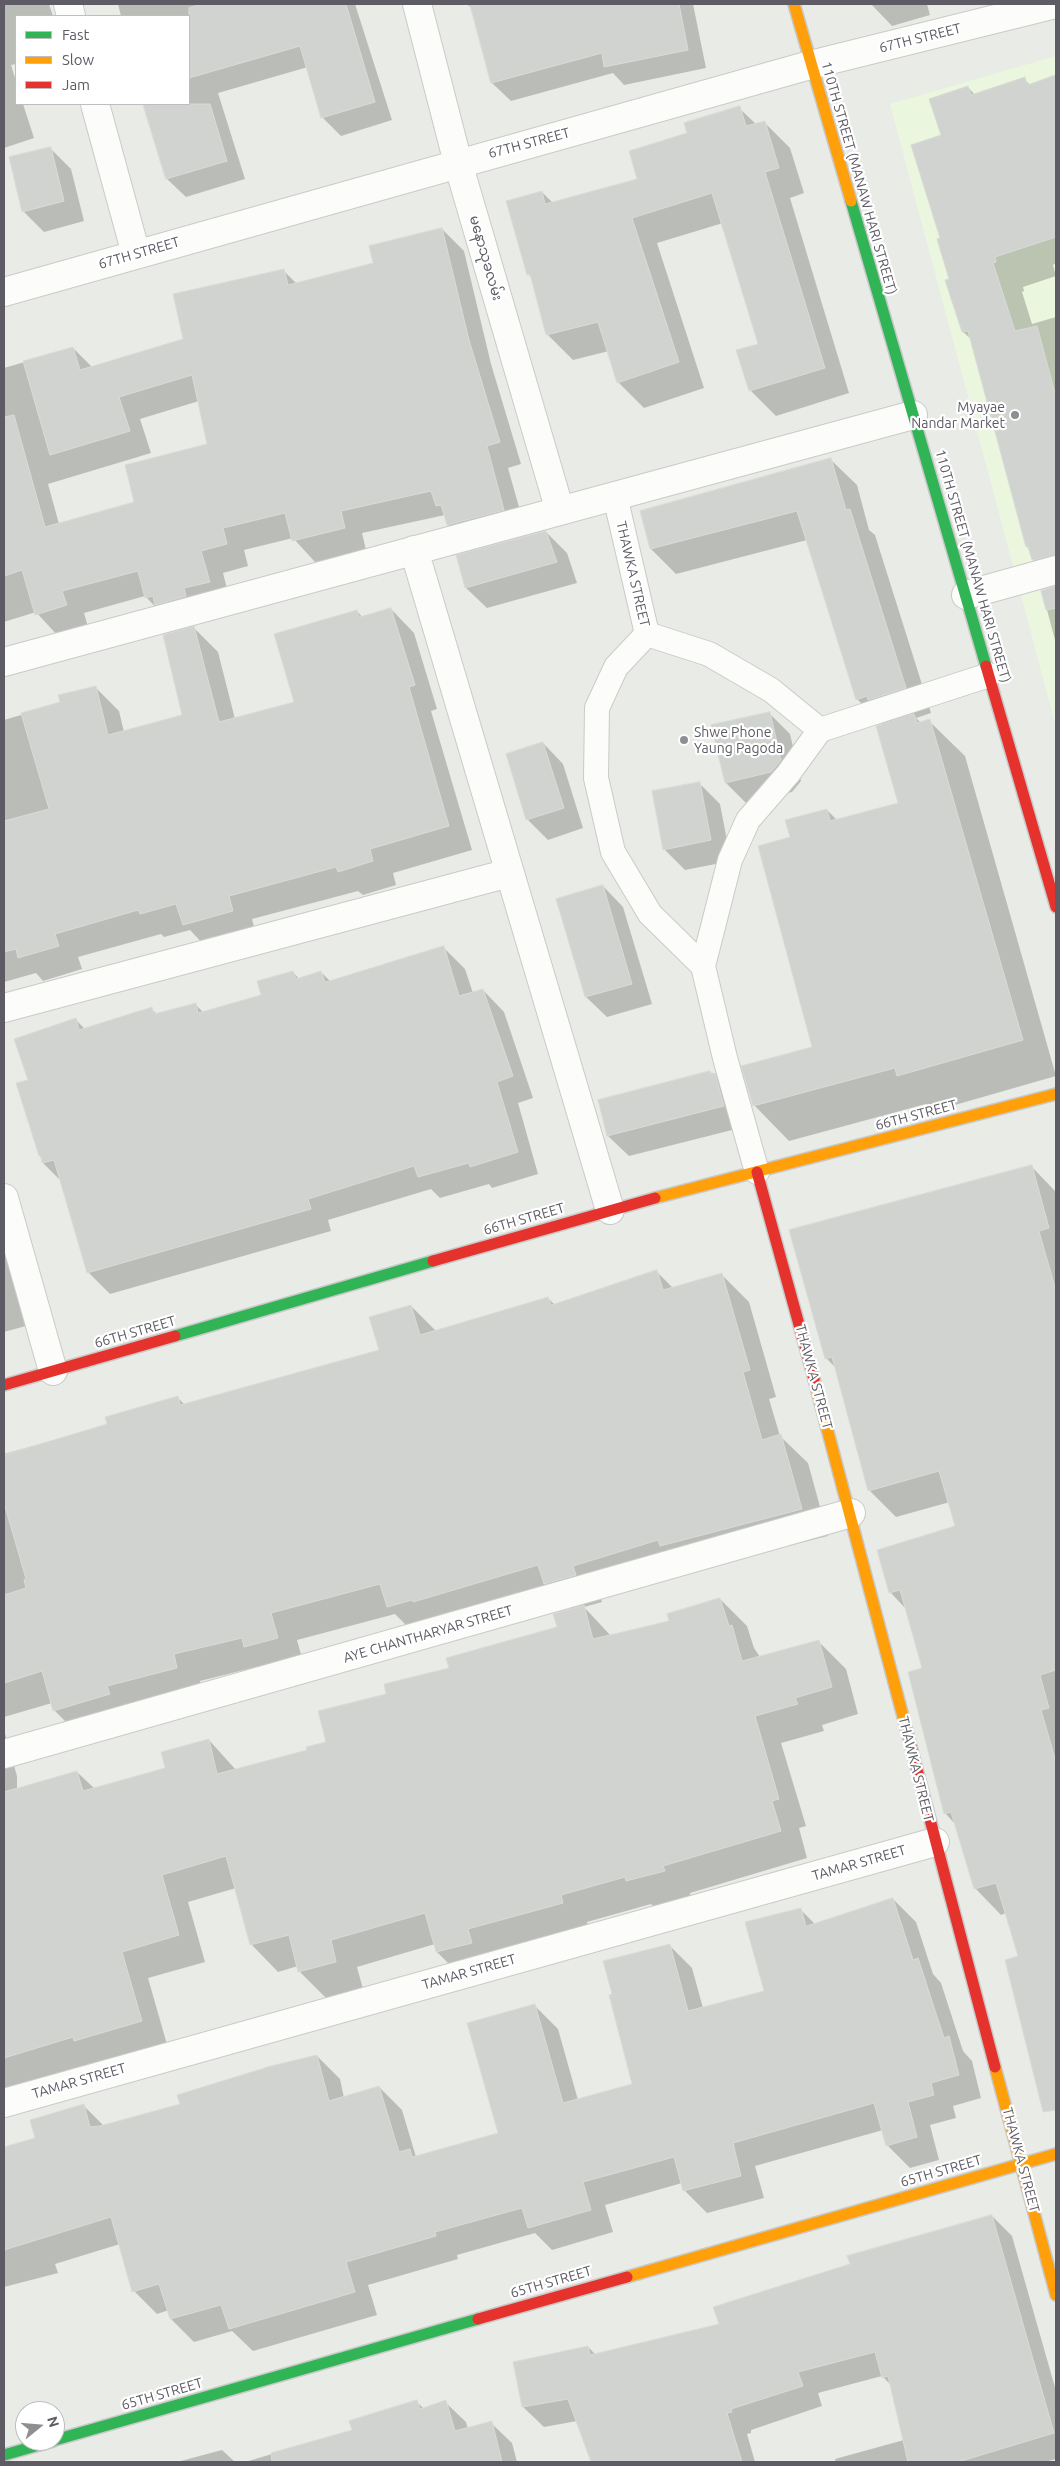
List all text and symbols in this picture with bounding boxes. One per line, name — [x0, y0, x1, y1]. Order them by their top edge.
legend — [15, 15, 190, 105]
street label: 67TH STREET — [877, 20, 963, 56]
text: Fast — [62, 26, 89, 43]
text: Slow — [62, 51, 94, 68]
street label: 110TH STREET (MANAW HARI STREET) — [818, 59, 900, 297]
text: Jam — [62, 76, 90, 93]
street label: 67TH STREET — [486, 124, 572, 162]
street label: မနောသုခလမ်း — [466, 213, 506, 303]
street label: 67TH STREET — [96, 233, 182, 273]
place label: Myayae Nandar Market — [911, 399, 1005, 432]
marker: Myayae Nandar Market — [1009, 409, 1021, 421]
street label: 110TH STREET (MANAW HARI STREET) — [932, 447, 1014, 685]
street label: THAWKA STREET — [613, 519, 653, 629]
place label: Shwe Phone Yaung Pagoda — [694, 724, 783, 756]
marker: Shwe Phone Yaung Pagoda — [678, 734, 690, 746]
street label: 66TH STREET — [873, 1096, 959, 1134]
street label: 66TH STREET — [481, 1199, 567, 1239]
street label: 66TH STREET — [92, 1312, 178, 1352]
street label: THAWKA STREET — [792, 1323, 836, 1431]
street label: AYE CHANTHARYAR STREET — [341, 1602, 515, 1666]
street label: THAWKA STREET — [895, 1715, 937, 1823]
street label: TAMAR STREET — [810, 1842, 908, 1884]
street label: TAMAR STREET — [420, 1951, 518, 1993]
street label: TAMAR STREET — [30, 2060, 128, 2102]
street label: THAWKA STREET — [999, 2106, 1043, 2214]
street label: 65TH STREET — [898, 2151, 984, 2191]
street label: 65TH STREET — [508, 2262, 594, 2302]
street label: 65TH STREET — [119, 2374, 205, 2414]
north arrow — [15, 2401, 65, 2451]
text: N — [44, 2415, 63, 2429]

